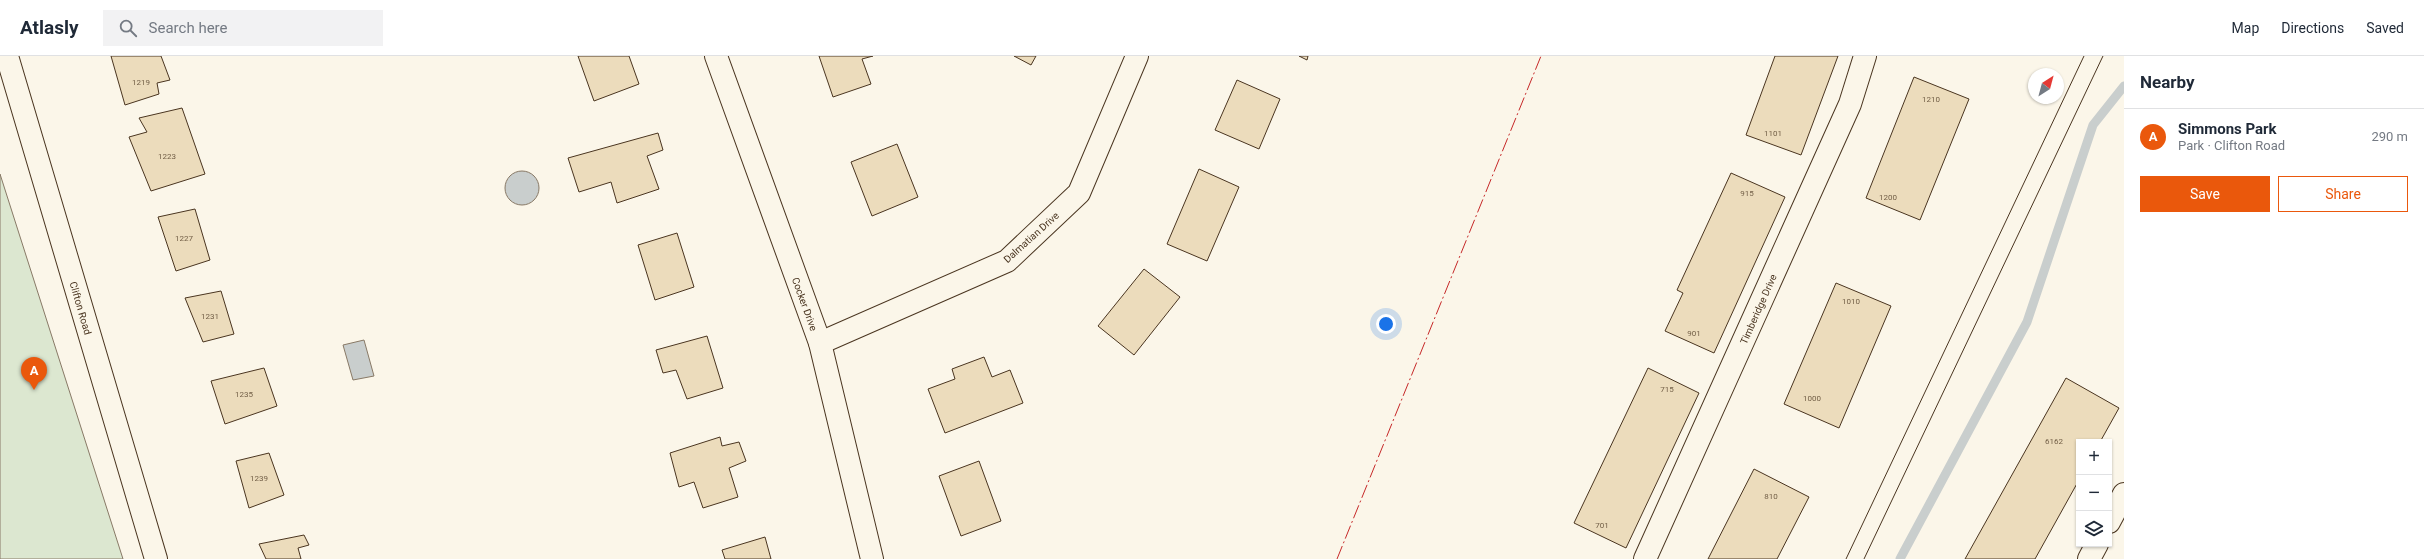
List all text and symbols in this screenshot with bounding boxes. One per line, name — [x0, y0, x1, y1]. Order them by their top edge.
search box — [103, 10, 383, 46]
text: Atlasly — [20, 16, 79, 39]
icon: search — [117, 17, 139, 39]
text: Search here — [149, 19, 228, 37]
text: Map — [2232, 20, 2259, 36]
text: Directions — [2281, 20, 2344, 36]
text: Saved — [2366, 20, 2404, 36]
north arrow — [2028, 68, 2064, 104]
text: Nearby — [2140, 72, 2195, 92]
house number: 1219 — [132, 78, 150, 87]
house number: 1210 — [1922, 95, 1940, 104]
text: Simmons Park — [2178, 120, 2277, 138]
house number: 1101 — [1764, 129, 1782, 138]
text: A — [2149, 129, 2157, 144]
text: 290 m — [2371, 129, 2408, 144]
text: Park · Clifton Road — [2178, 138, 2285, 153]
house number: 1223 — [158, 152, 176, 161]
button: Save — [2140, 176, 2270, 212]
button: Share — [2278, 176, 2408, 212]
house number: 915 — [1740, 189, 1754, 198]
house number: 1200 — [1879, 193, 1897, 202]
street label: Dalmatian Drive — [1002, 210, 1061, 265]
house number: 1227 — [175, 234, 193, 243]
street label: Timberidge Drive — [1738, 273, 1779, 346]
street label: Cocker Drive — [790, 276, 819, 332]
street label: Clifton Road — [68, 280, 93, 336]
house number: 1010 — [1842, 297, 1860, 306]
house number: 1231 — [201, 312, 219, 321]
your location — [1376, 314, 1396, 334]
house number: 901 — [1687, 329, 1701, 338]
pin: A — [21, 357, 47, 390]
house number: 715 — [1660, 385, 1674, 394]
house number: 1235 — [235, 390, 253, 399]
house number: 1000 — [1803, 394, 1821, 403]
house number: 6162 — [2045, 437, 2063, 446]
map controls — [2076, 439, 2112, 547]
button: + — [2076, 439, 2112, 475]
house number: 1239 — [250, 474, 268, 483]
button: − — [2076, 475, 2112, 511]
house number: 810 — [1764, 492, 1778, 501]
button: layers — [2076, 511, 2112, 547]
house number: 701 — [1595, 521, 1609, 530]

